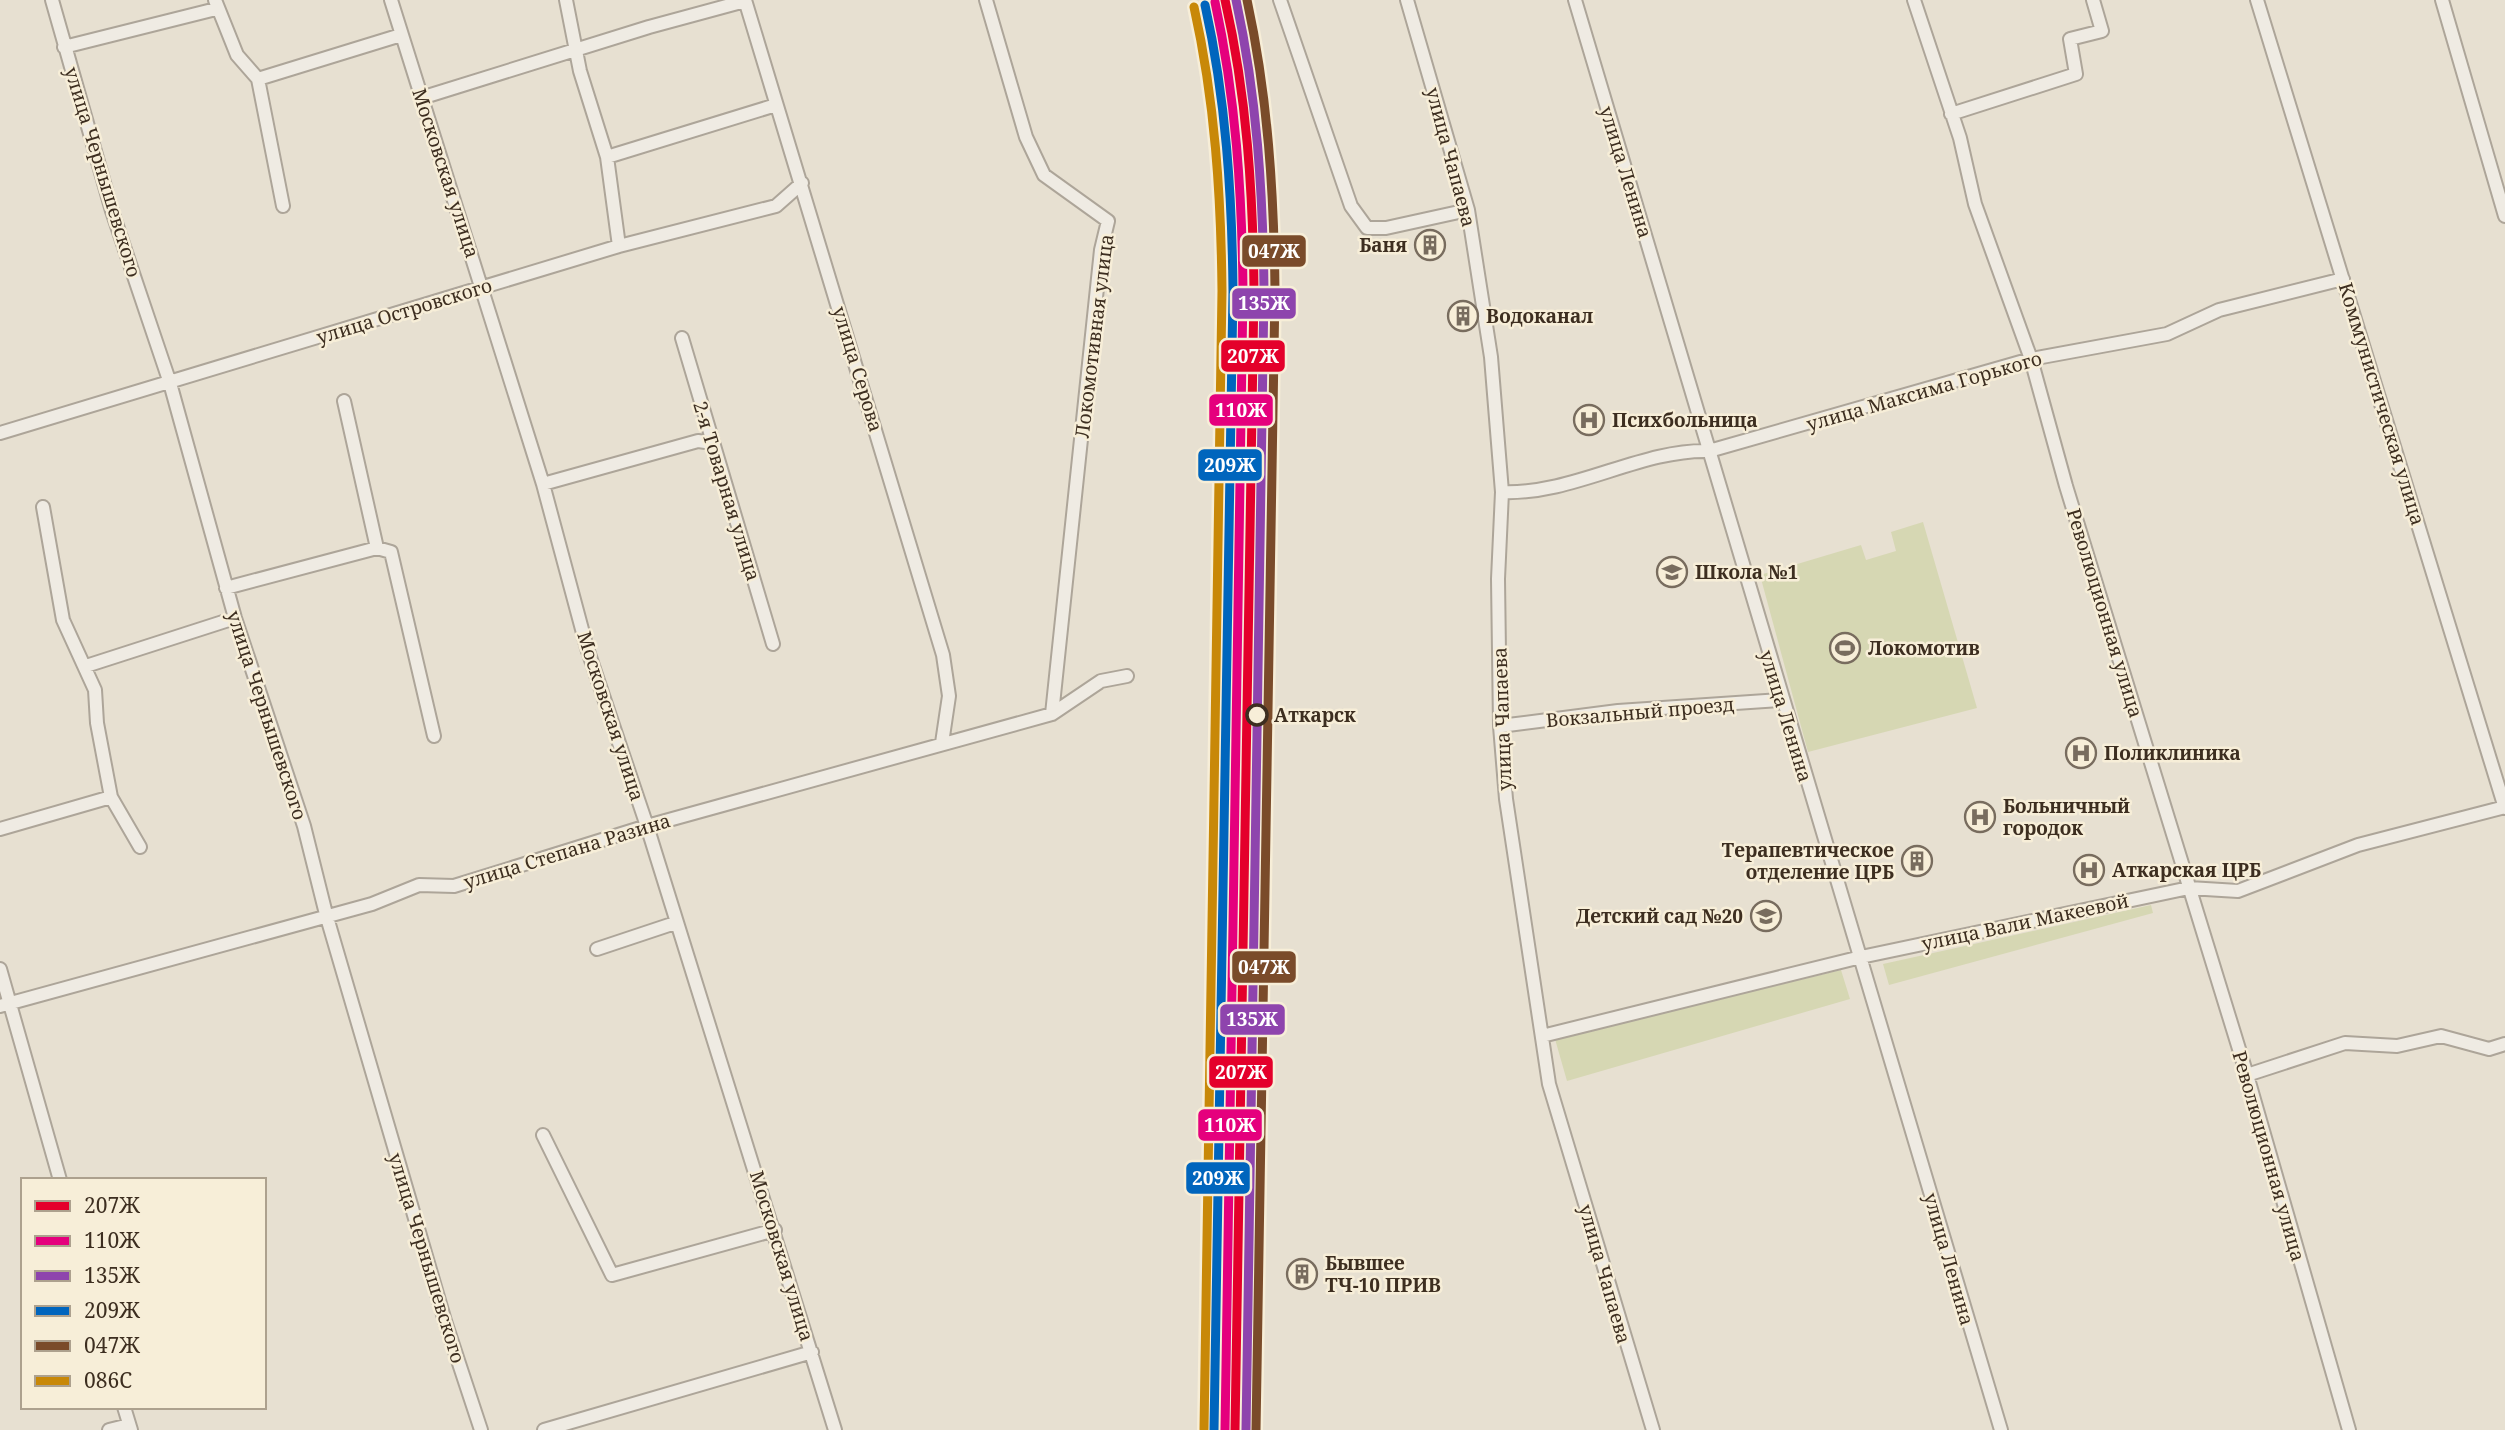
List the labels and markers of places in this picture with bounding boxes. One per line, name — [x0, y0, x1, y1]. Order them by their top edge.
building icon: Баня — [1413, 228, 1447, 262]
place label: Баня — [1359, 232, 1407, 258]
building icon: Водоканал — [1446, 299, 1480, 333]
place label: Водоканал — [1486, 303, 1593, 329]
hospital icon: Психбольница — [1572, 403, 1606, 437]
place label: Психбольница — [1612, 407, 1758, 433]
school or university icon: Школа №1 — [1655, 555, 1689, 589]
place label: Школа №1 — [1695, 559, 1798, 585]
sports icon: Локомотив — [1828, 631, 1862, 665]
place label: Локомотив — [1868, 635, 1980, 661]
place label: Аткарск — [1274, 702, 1356, 728]
marker: Аткарск — [1246, 704, 1268, 726]
hospital icon: Поликлиника — [2064, 736, 2098, 770]
place label: Поликлиника — [2104, 740, 2241, 766]
place label: Больничный городок — [2003, 793, 2130, 841]
hospital icon: Больничный городок — [1963, 800, 1997, 834]
place label: Терапевтическое отделение ЦРБ — [1721, 837, 1894, 885]
building icon: Терапевтическое отделение ЦРБ — [1900, 844, 1934, 878]
hospital icon: Аткарская ЦРБ — [2072, 853, 2106, 887]
place label: Аткарская ЦРБ — [2112, 857, 2261, 883]
school or university icon: Детский сад №20 — [1749, 899, 1783, 933]
place label: Детский сад №20 — [1576, 903, 1743, 929]
place label: Бывшее ТЧ-10 ПРИВ — [1325, 1250, 1441, 1298]
building icon: Бывшее ТЧ-10 ПРИВ — [1285, 1257, 1319, 1291]

